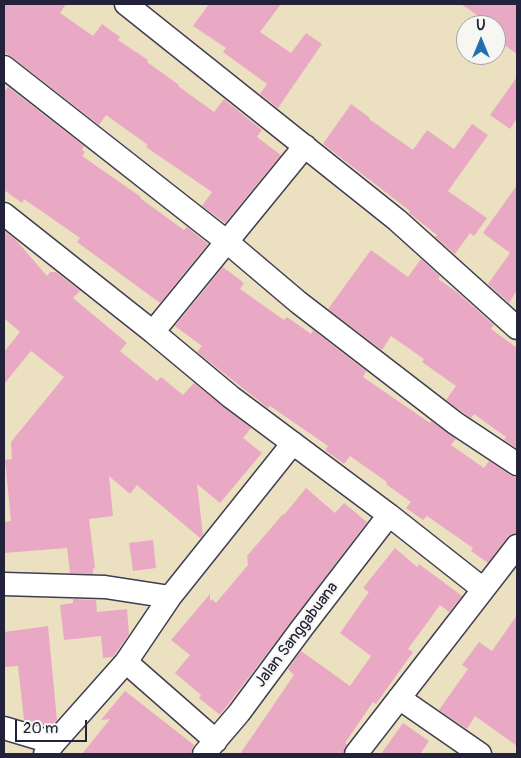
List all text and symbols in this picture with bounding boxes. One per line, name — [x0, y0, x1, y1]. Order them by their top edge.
north arrow — [456, 15, 506, 65]
text: U — [476, 17, 486, 34]
street label: Jalan Sanggabuana — [251, 579, 343, 691]
scale bar — [18, 710, 90, 742]
text: 20 m — [23, 719, 58, 738]

